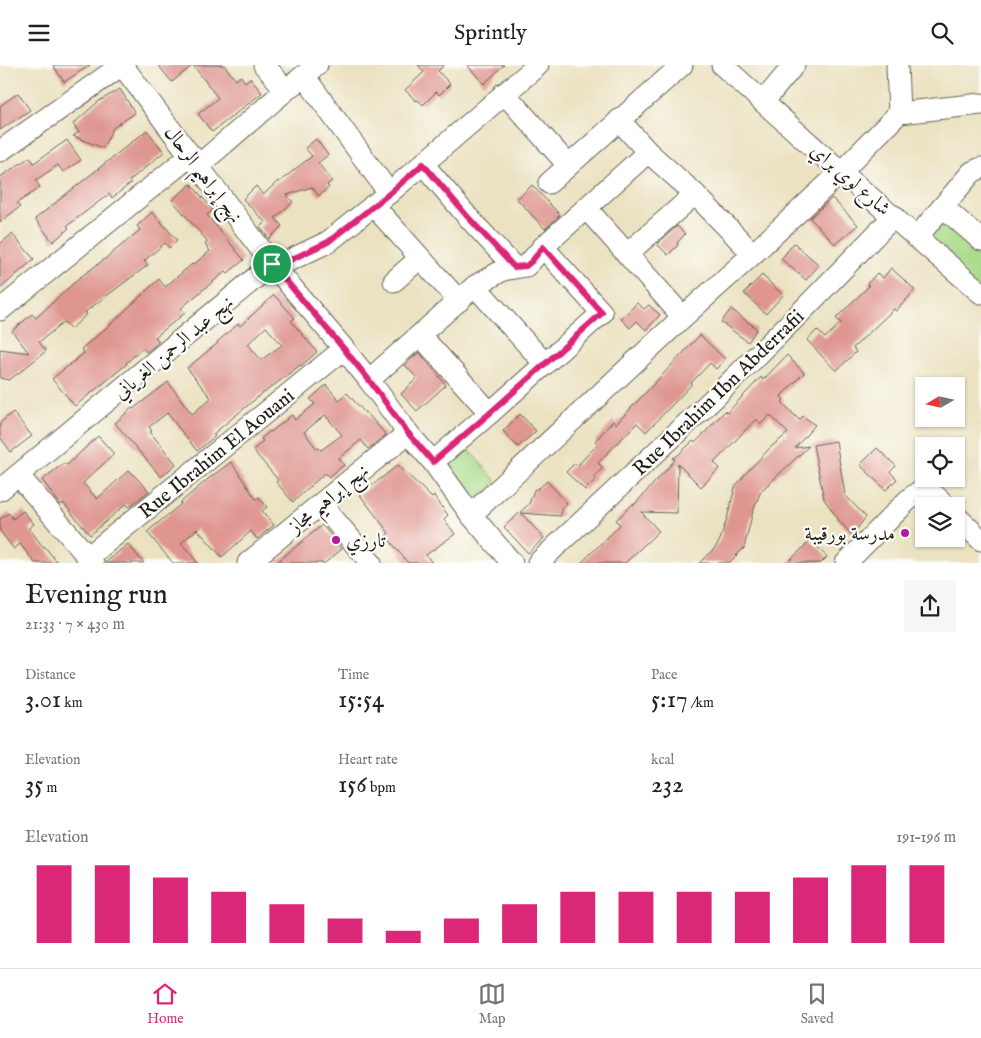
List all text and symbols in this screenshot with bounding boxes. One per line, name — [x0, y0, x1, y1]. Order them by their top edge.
icon: menu — [25, 19, 53, 47]
text: Sprintly — [454, 19, 527, 47]
icon: search — [928, 19, 956, 47]
street label: نهج إبراهيم الرحال — [153, 121, 248, 232]
street label: شارع لوي براي — [802, 138, 895, 225]
pin — [251, 243, 293, 285]
icon: arrive — [258, 250, 286, 278]
street label: نهج عبد الرحمن الغرياني — [109, 291, 242, 409]
street label: Rue Ibrahim Ibn Abderrafii — [628, 305, 810, 482]
north arrow — [915, 377, 965, 427]
map controls — [915, 377, 965, 547]
street label: Rue Ibrahim El Aouani — [134, 384, 300, 525]
button: locate — [915, 437, 965, 487]
street label: نهج إبراهيم مجاز — [282, 459, 378, 545]
button: layers — [915, 497, 965, 547]
place label: مدرسة بورقيبة — [805, 522, 895, 547]
marker: مدرسة بورقيبة — [899, 527, 911, 539]
place label: تارزي — [346, 529, 386, 556]
marker: تارزي — [330, 534, 342, 546]
text: Evening run — [25, 578, 168, 613]
button: share — [904, 580, 956, 632]
text: 21:33 · 7 × 430 m — [25, 615, 125, 635]
text: Distance — [25, 666, 76, 684]
text: Time — [338, 666, 369, 684]
text: Pace — [651, 666, 678, 684]
text: 3.01 — [25, 684, 61, 716]
text: 15:54 — [338, 684, 384, 716]
text: 5:17 — [651, 684, 688, 716]
text: km — [61, 694, 83, 712]
text: /km — [688, 694, 714, 712]
text: Elevation — [25, 751, 81, 769]
text: Heart rate — [338, 751, 398, 769]
text: kcal — [651, 751, 674, 769]
text: 35 — [25, 769, 43, 801]
text: 156 — [338, 769, 367, 801]
text: 232 — [651, 769, 684, 801]
text: m — [43, 779, 57, 797]
text: bpm — [367, 779, 396, 797]
text: Elevation — [25, 828, 88, 848]
text: 191–196 m — [896, 828, 956, 848]
tab: Home — [147, 980, 184, 1028]
tab: Map — [478, 980, 506, 1028]
tab: Saved — [801, 980, 834, 1028]

